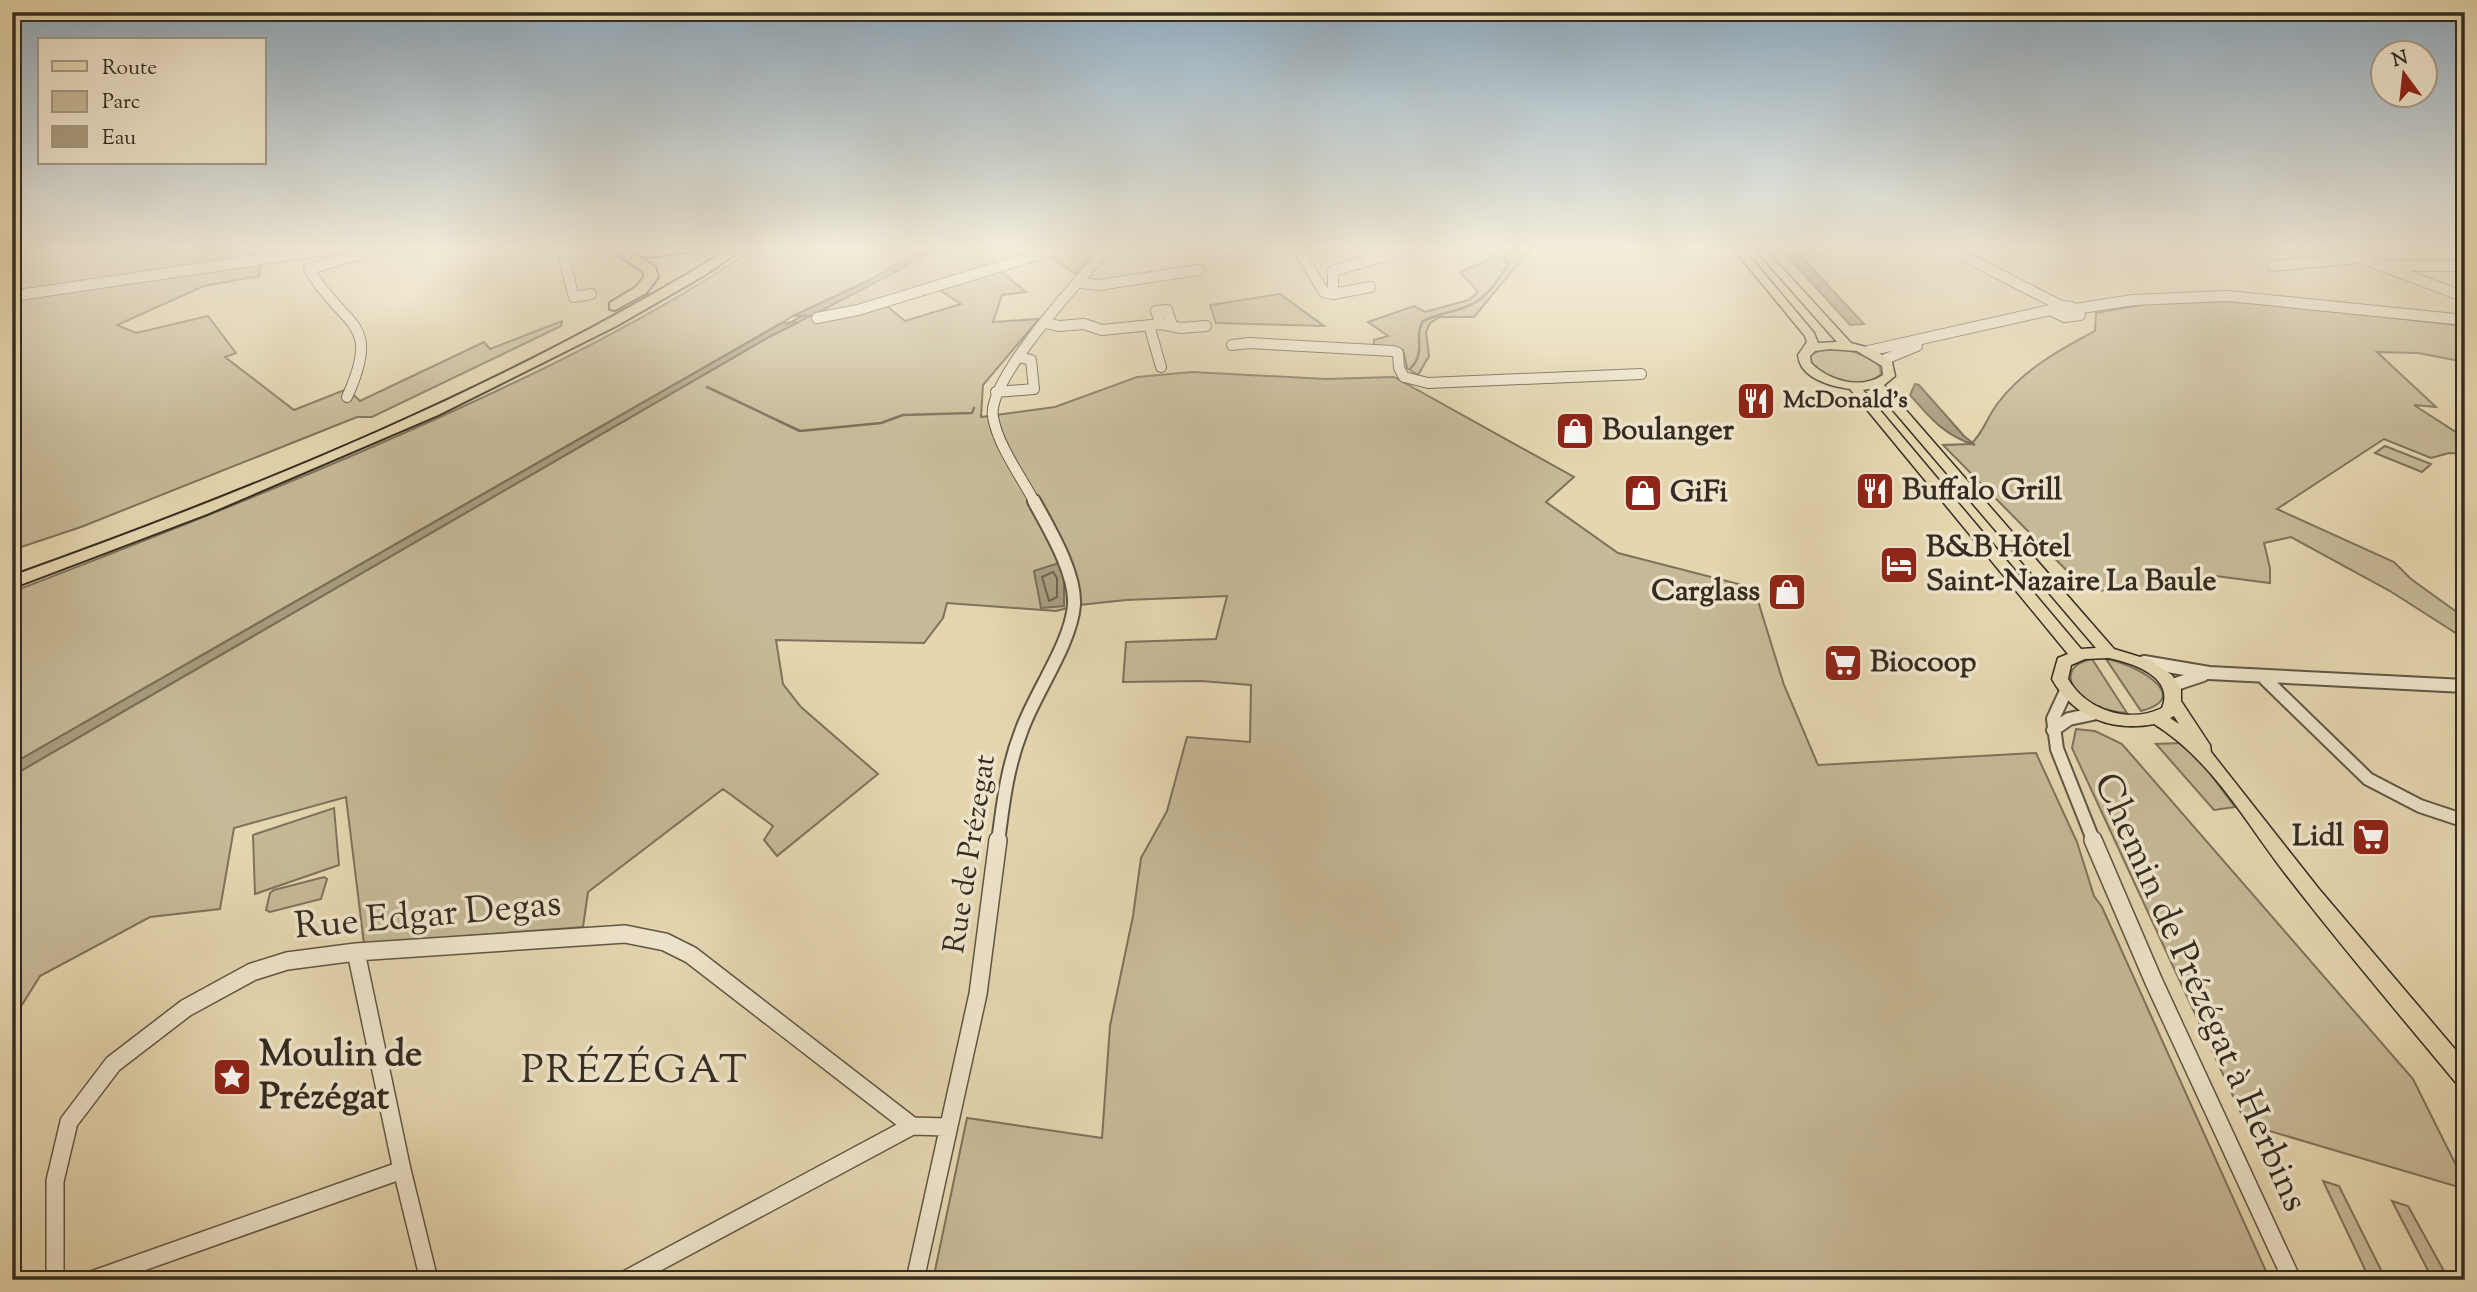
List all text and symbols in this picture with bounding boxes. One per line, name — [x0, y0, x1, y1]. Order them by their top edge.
legend — [38, 38, 266, 164]
north arrow — [2368, 38, 2438, 108]
text: N — [2389, 45, 2411, 75]
text: Route — [102, 54, 157, 84]
text: Parc — [102, 88, 140, 118]
text: Eau — [102, 124, 136, 154]
restaurant icon: McDonald's — [1735, 380, 1777, 422]
place label: McDonald's — [1783, 384, 1908, 418]
shop icon: Boulanger — [1554, 410, 1596, 452]
place label: Boulanger — [1602, 410, 1735, 453]
restaurant icon: Buffalo Grill — [1854, 470, 1896, 512]
place label: Buffalo Grill — [1902, 470, 2063, 513]
shop icon: GiFi — [1622, 472, 1664, 514]
place label: GiFi — [1670, 472, 1728, 515]
place label: B&B Hôtel Saint-Nazaire La Baule — [1926, 527, 2216, 604]
hotel icon: B&B Hôtel Saint-Nazaire La Baule — [1878, 544, 1920, 586]
place label: Carglass — [1651, 571, 1760, 614]
shop icon: Carglass — [1766, 571, 1808, 613]
supermarket icon: Biocoop — [1822, 642, 1864, 684]
place label: Biocoop — [1870, 642, 1976, 685]
street label: Rue de Prézegat — [934, 751, 1008, 957]
street label: Chemin de Prézégat à Herbins — [2078, 765, 2320, 1221]
place label: Lidl — [2292, 816, 2345, 859]
supermarket icon: Lidl — [2350, 816, 2392, 858]
street label: Rue Edgar Degas — [292, 878, 564, 956]
place label: Moulin de Prézégat — [259, 1029, 422, 1126]
district label: PRÉZÉGAT — [521, 1044, 749, 1101]
place icon: Moulin de Prézégat — [211, 1056, 253, 1098]

